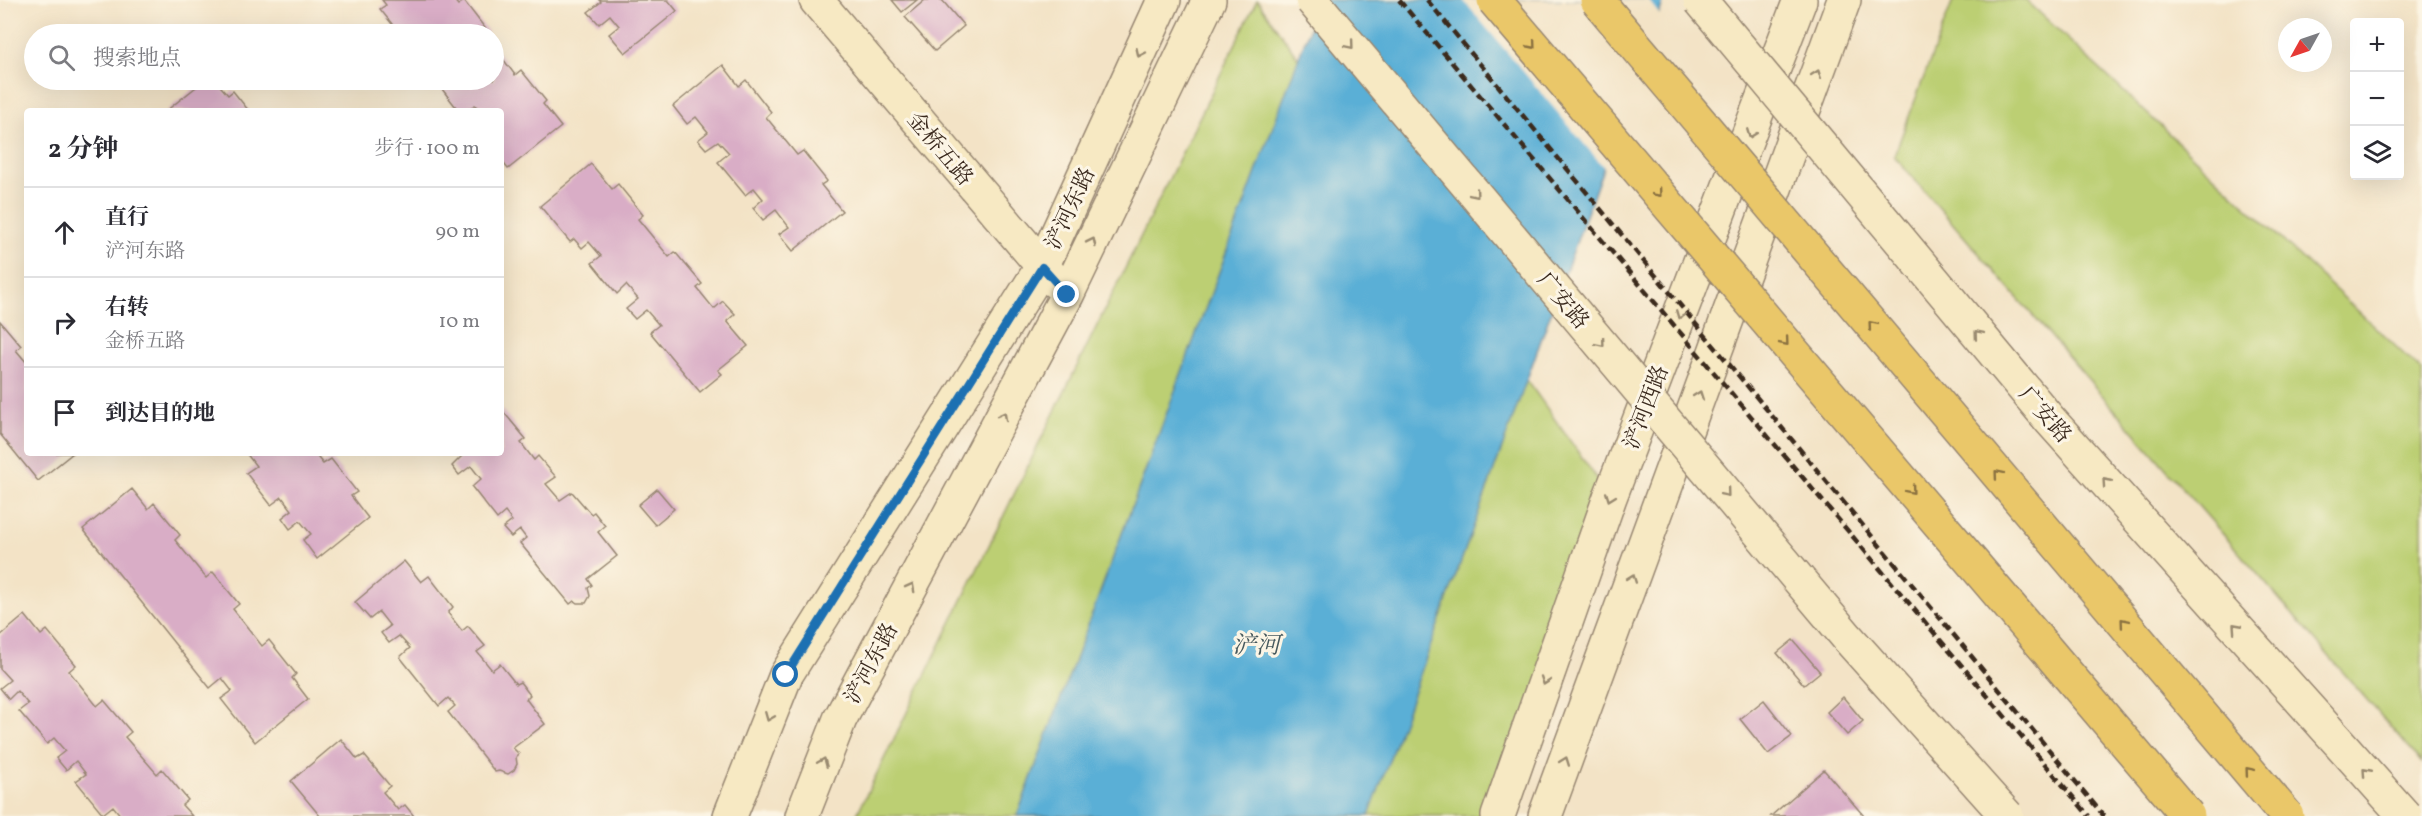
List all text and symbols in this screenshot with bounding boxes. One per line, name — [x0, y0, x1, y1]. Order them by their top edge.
north arrow — [2278, 18, 2332, 72]
map controls — [2350, 18, 2404, 180]
button: + — [2350, 18, 2404, 72]
search box — [24, 24, 504, 90]
one-way arrow — [1343, 38, 1354, 49]
one-way arrow — [1525, 38, 1536, 49]
icon: search — [45, 41, 78, 74]
text: 搜索地点 — [93, 44, 181, 75]
one-way arrow — [1135, 47, 1147, 58]
one-way arrow — [1810, 69, 1823, 80]
button: − — [2350, 72, 2404, 126]
street label: 金桥五路 — [899, 106, 979, 193]
button: layers — [2350, 126, 2404, 180]
one-way arrow — [1746, 127, 1758, 138]
text: 2 分钟 — [48, 132, 119, 168]
text: 步行 · 100 m — [374, 135, 480, 163]
street label: 浐河东路 — [1039, 163, 1104, 255]
one-way arrow — [1651, 186, 1662, 197]
one-way arrow — [1468, 187, 1479, 198]
text: 直行 — [105, 203, 149, 234]
icon: ahead — [48, 216, 81, 249]
text: 90 m — [436, 218, 480, 246]
text: 浐河东路 — [105, 238, 185, 266]
one-way arrow — [1085, 238, 1097, 249]
street label: 广安路 — [1529, 266, 1595, 337]
route end — [1053, 281, 1079, 307]
text: 右转 — [105, 293, 149, 324]
icon: right — [48, 306, 81, 339]
text: 10 m — [439, 308, 480, 336]
one-way arrow — [1675, 310, 1688, 320]
one-way arrow — [1868, 321, 1879, 332]
text: 金桥五路 — [105, 328, 185, 356]
one-way arrow — [1975, 330, 1986, 341]
one-way arrow — [1777, 335, 1788, 346]
one-way arrow — [1593, 336, 1604, 347]
street label: 浐河西路 — [1617, 361, 1678, 455]
street label: 广安路 — [2011, 381, 2077, 451]
one-way arrow — [1692, 390, 1705, 401]
icon: arrive — [48, 396, 81, 429]
text: 到达目的地 — [105, 399, 215, 430]
one-way arrow — [995, 411, 1007, 422]
one-way arrow — [1994, 469, 2005, 480]
one-way arrow — [2102, 478, 2113, 489]
one-way arrow — [1904, 483, 1915, 494]
one-way arrow — [1719, 486, 1730, 497]
one-way arrow — [1605, 491, 1617, 502]
one-way arrow — [1624, 573, 1637, 584]
one-way arrow — [904, 583, 915, 594]
street label: 浐河东路 — [838, 618, 907, 710]
one-way arrow — [2120, 618, 2131, 629]
one-way arrow — [2232, 624, 2243, 634]
water label: 浐河 — [1232, 630, 1284, 664]
route start — [772, 661, 798, 687]
one-way arrow — [1539, 675, 1552, 686]
one-way arrow — [764, 711, 777, 722]
one-way arrow — [1557, 756, 1570, 767]
one-way arrow — [816, 757, 828, 768]
one-way arrow — [2246, 767, 2257, 778]
one-way arrow — [2362, 769, 2373, 779]

